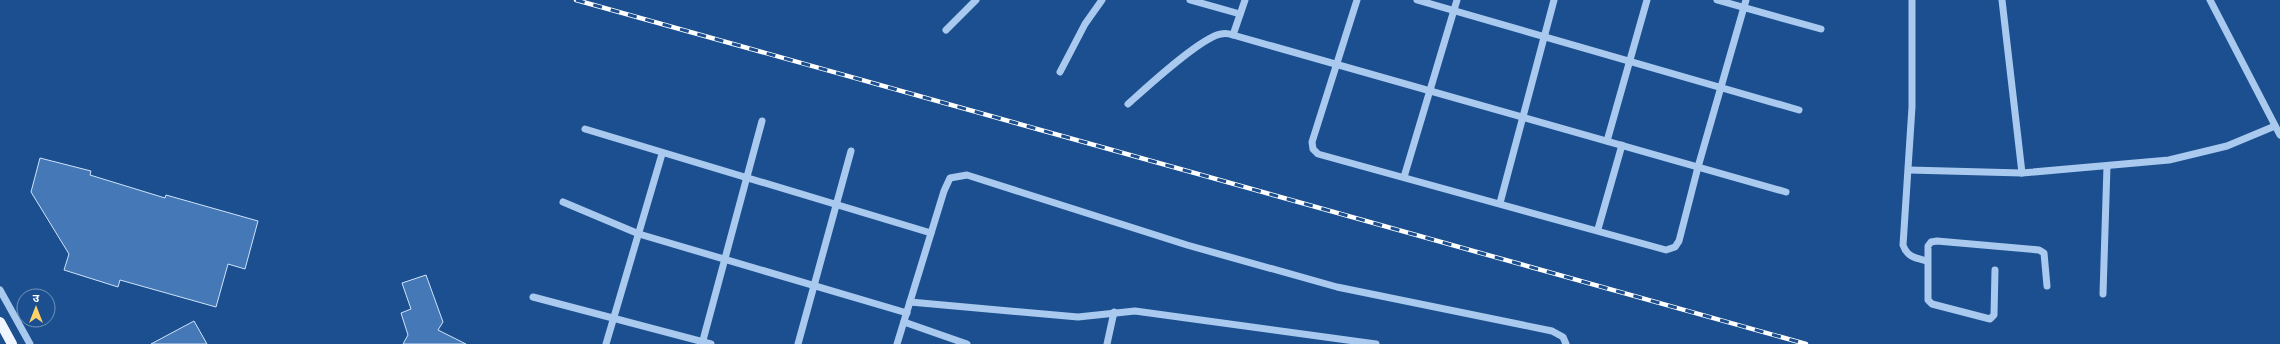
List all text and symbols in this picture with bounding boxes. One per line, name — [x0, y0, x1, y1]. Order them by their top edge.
north arrow — [16, 288, 56, 328]
text: उ — [33, 293, 40, 304]

